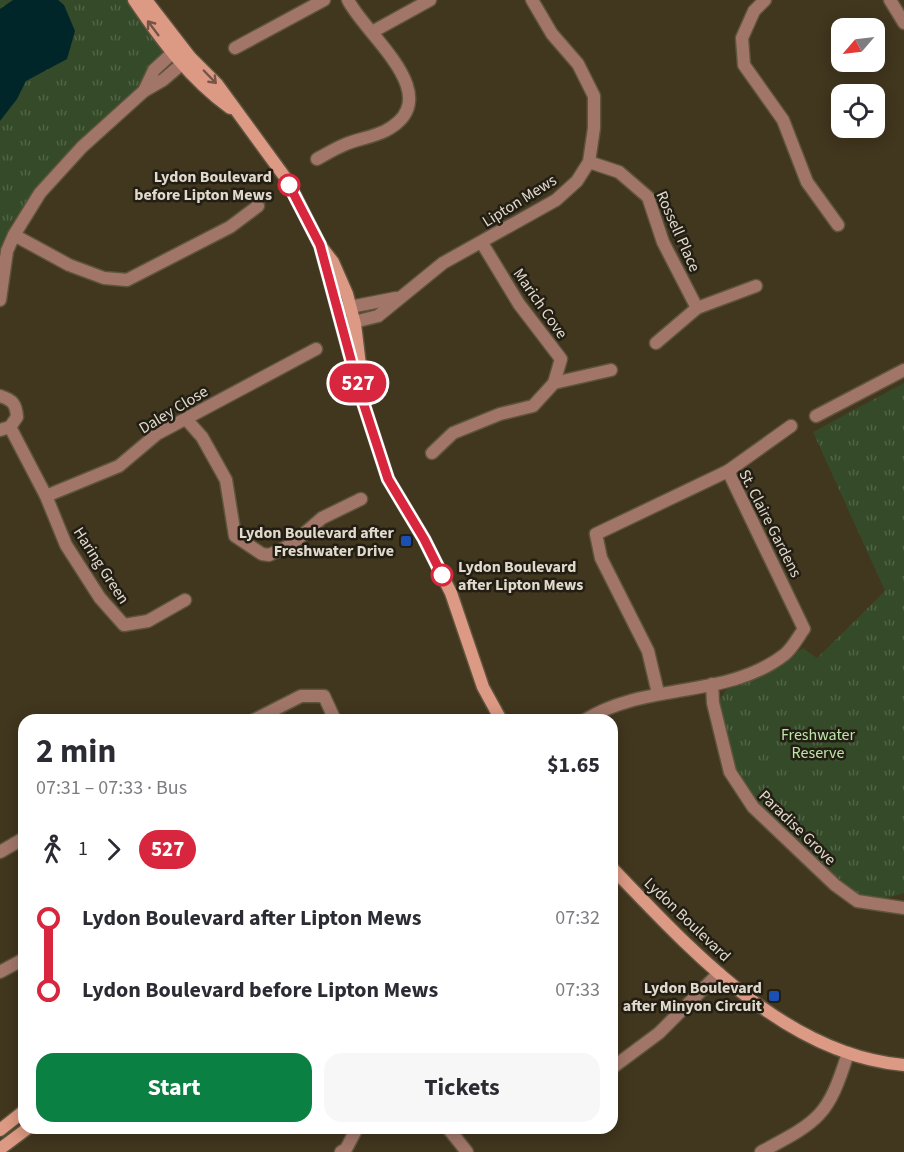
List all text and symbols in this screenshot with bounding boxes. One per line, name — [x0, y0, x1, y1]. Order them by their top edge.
north arrow — [831, 18, 885, 72]
map controls — [831, 18, 885, 138]
one-way arrow — [147, 20, 160, 36]
one-way arrow — [203, 70, 218, 85]
button: locate — [831, 84, 885, 138]
place label: Lydon Boulevard before Lipton Mews — [134, 166, 272, 206]
street label: Lipton Mews — [478, 169, 561, 232]
marker: Lydon Boulevard before Lipton Mews — [278, 174, 300, 196]
street label: Rossell Place — [650, 187, 706, 275]
street label: Marich Cove — [508, 264, 573, 343]
line badge: 527 — [324, 364, 392, 403]
text: 527 — [341, 368, 375, 398]
street label: Daley Close — [135, 381, 212, 439]
street label: St. Claire Gardens — [733, 466, 807, 581]
place label: Lydon Boulevard after Freshwater Drive — [239, 522, 395, 562]
street label: Haring Green — [68, 523, 134, 608]
marker: Lydon Boulevard after Freshwater Drive — [399, 534, 413, 548]
place label: Lydon Boulevard after Lipton Mews — [458, 556, 583, 596]
marker: Lydon Boulevard after Lipton Mews — [431, 564, 453, 586]
park label: Freshwater Reserve — [781, 724, 856, 764]
text: 2 min — [36, 728, 116, 775]
text: $1.65 — [547, 749, 600, 781]
text: 07:31 – 07:33 · Bus — [36, 774, 187, 802]
street label: Paradise Grove — [754, 785, 841, 870]
icon: walk — [36, 833, 69, 866]
icon: forward — [97, 833, 130, 866]
text: 527 — [151, 834, 184, 864]
text: 1 — [78, 835, 88, 863]
street label: Lydon Boulevard — [639, 873, 735, 967]
text: Lydon Boulevard after Lipton Mews — [82, 902, 422, 934]
text: 07:32 — [555, 904, 600, 932]
text: Lydon Boulevard before Lipton Mews — [82, 974, 438, 1006]
text: 07:33 — [555, 976, 600, 1004]
place label: Lydon Boulevard after Minyon Circuit — [623, 977, 762, 1017]
marker: Lydon Boulevard after Minyon Circuit — [767, 989, 781, 1003]
button: Start — [36, 1053, 312, 1122]
button: Tickets — [324, 1053, 600, 1122]

